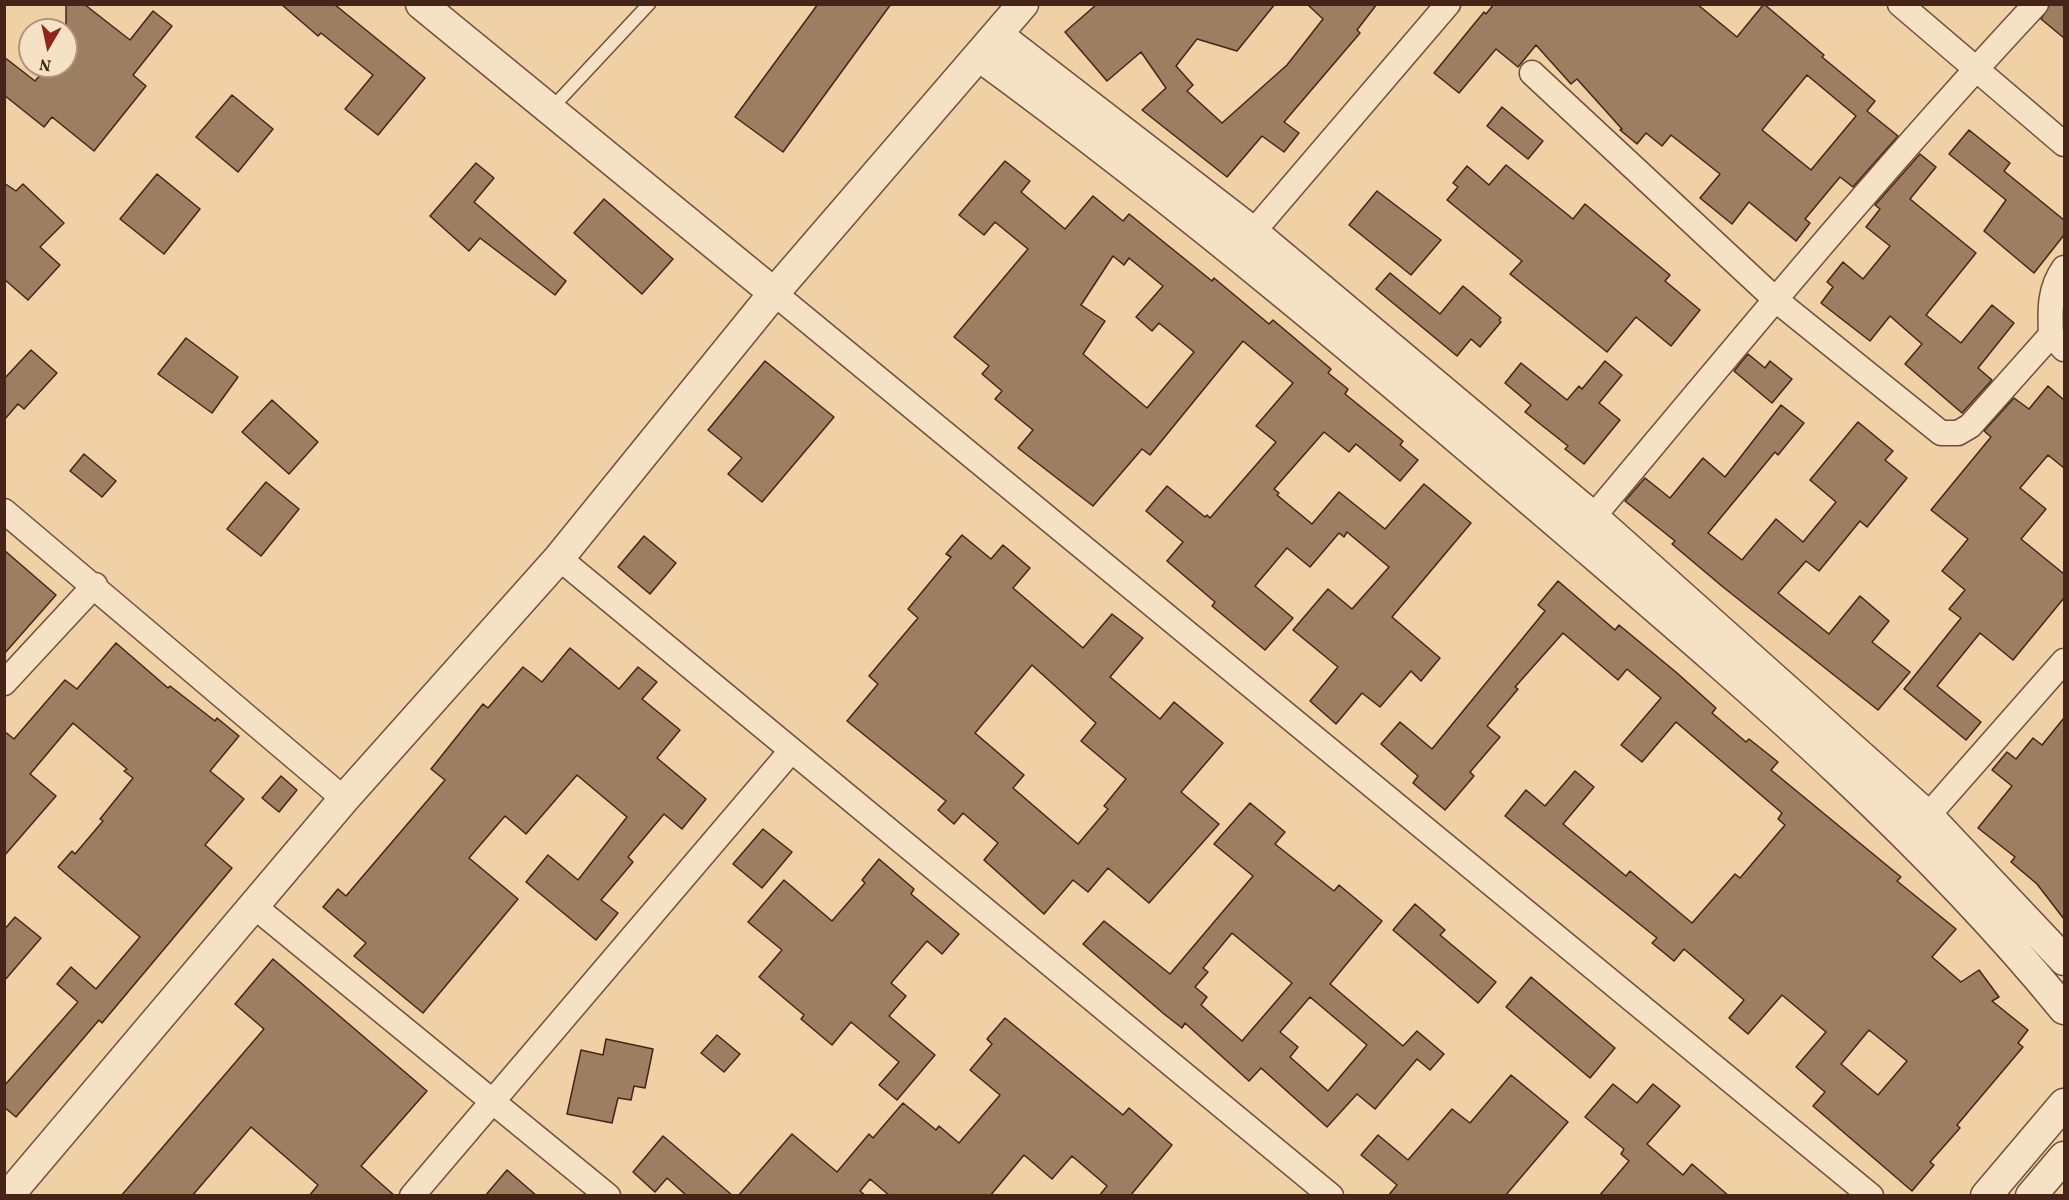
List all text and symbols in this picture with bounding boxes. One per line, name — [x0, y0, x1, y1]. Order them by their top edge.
north arrow — [18, 18, 78, 78]
text: N — [38, 52, 53, 76]

